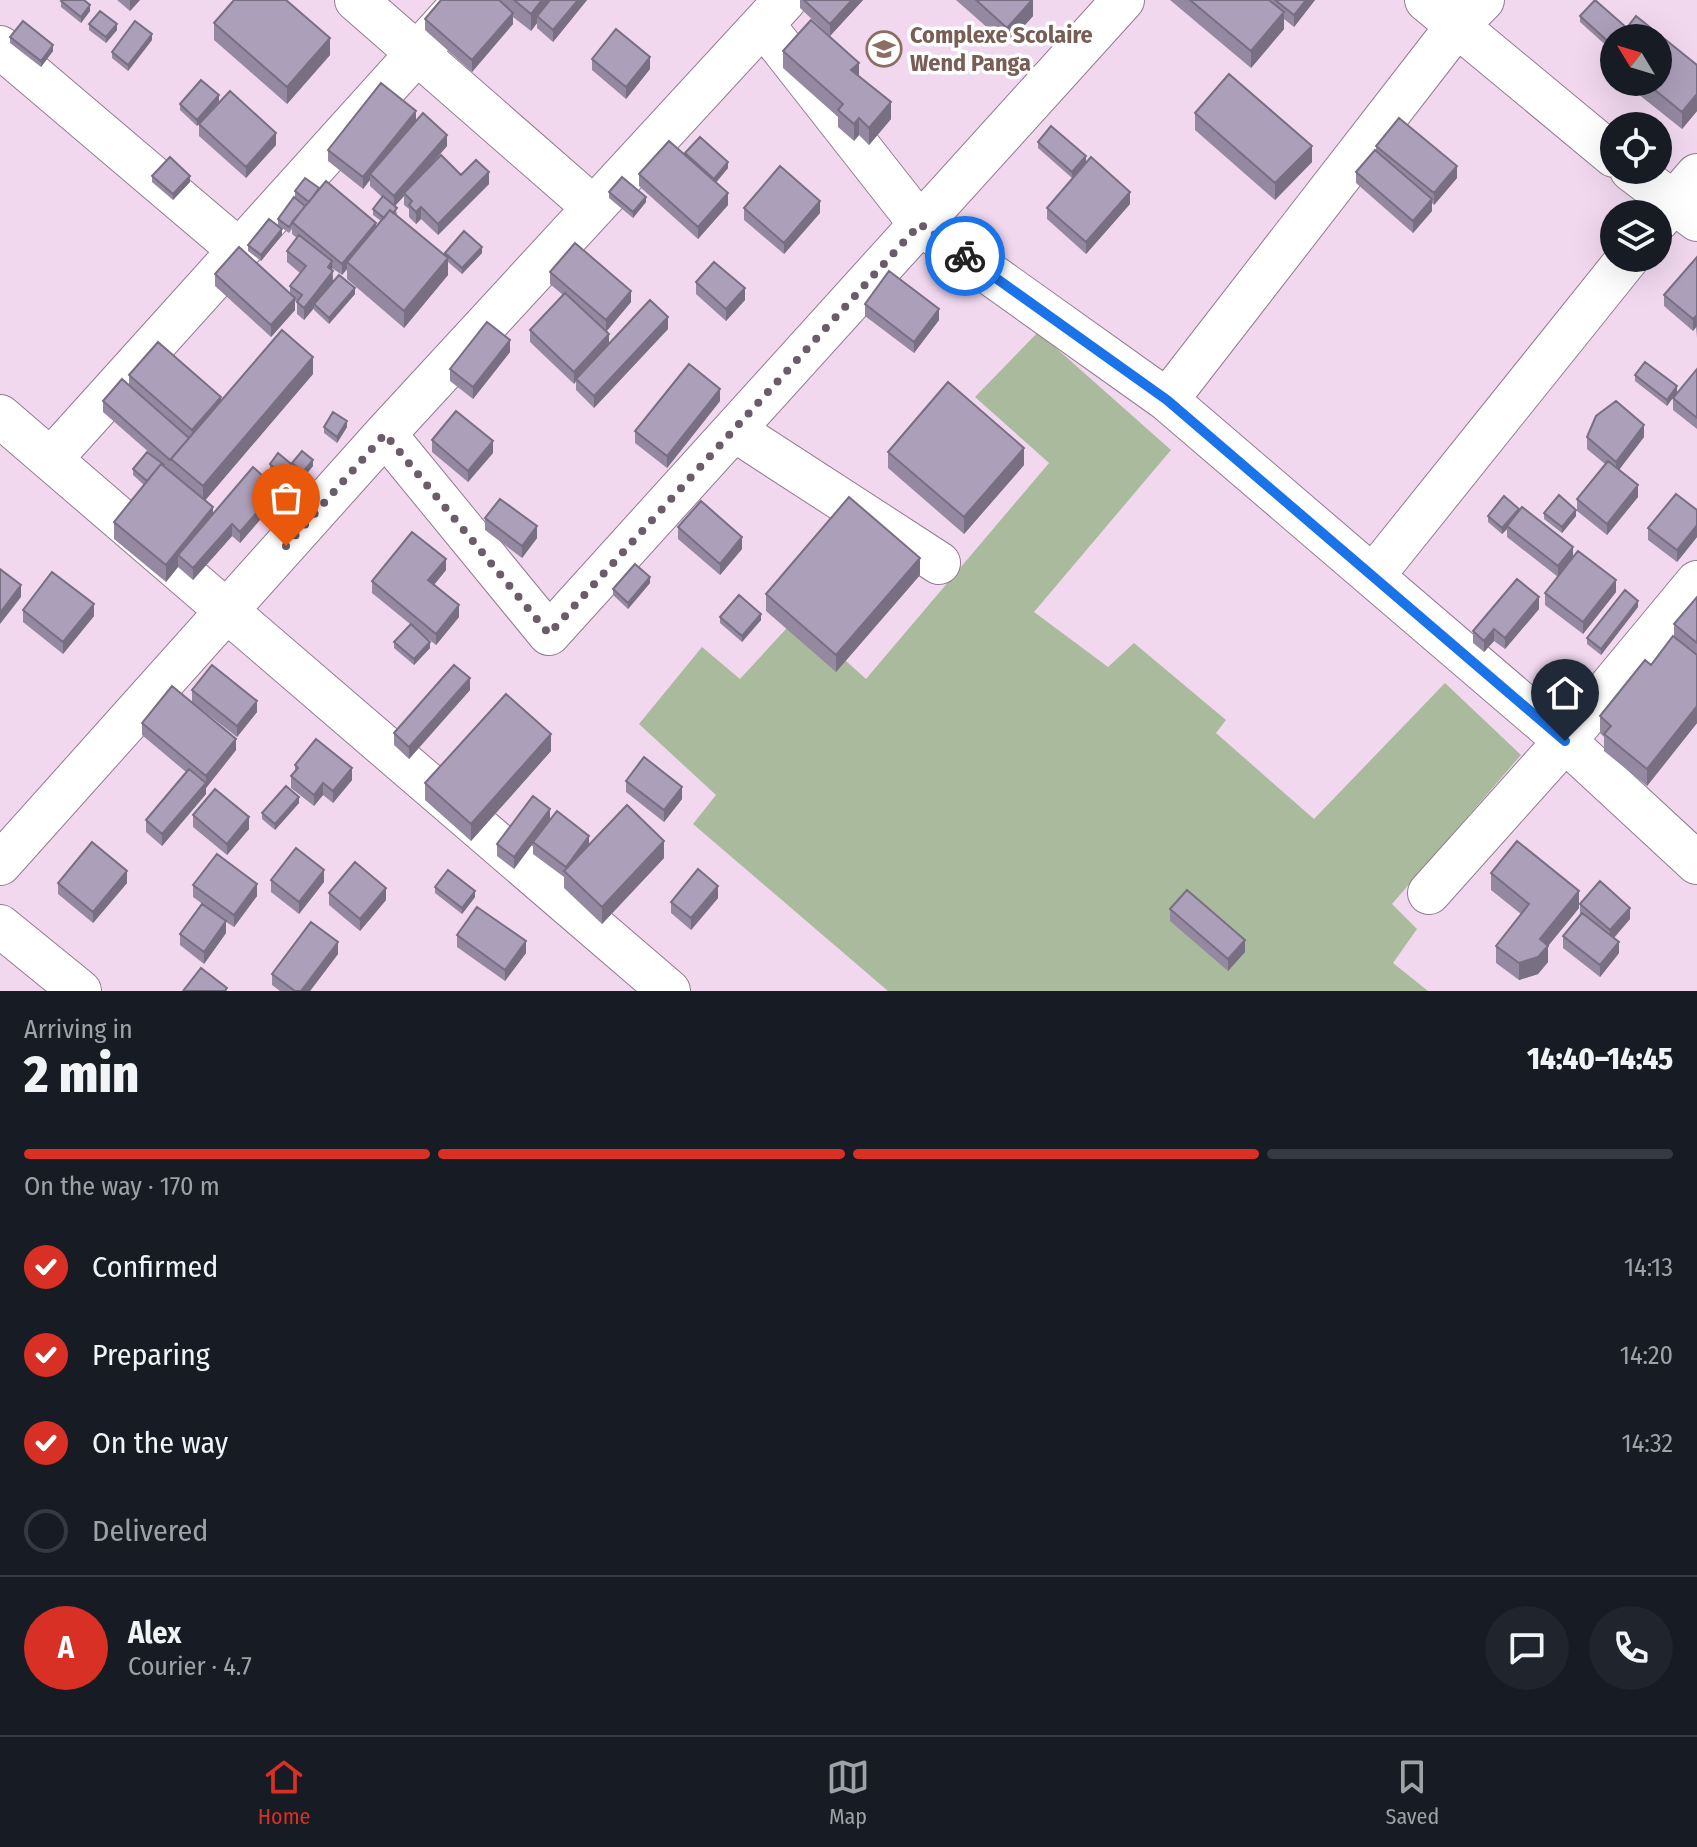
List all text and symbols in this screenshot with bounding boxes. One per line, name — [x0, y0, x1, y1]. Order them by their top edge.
place label: Complexe Scolaire Wend Panga — [910, 21, 1093, 77]
north arrow — [1600, 24, 1672, 96]
map controls — [1600, 24, 1672, 272]
school or university icon: Complexe Scolaire Wend Panga — [865, 30, 903, 68]
button: locate — [1600, 112, 1672, 184]
button: layers — [1600, 200, 1672, 272]
courier — [925, 216, 1005, 296]
icon: bike — [943, 234, 987, 278]
pin — [252, 464, 320, 546]
icon: bag — [264, 476, 308, 520]
pin — [1531, 659, 1599, 741]
icon: home — [1543, 671, 1587, 715]
text: Arriving in — [24, 1014, 133, 1045]
text: 14:40–14:45 — [1527, 1041, 1673, 1077]
text: 2 min — [24, 1043, 139, 1106]
text: On the way · 170 m — [24, 1171, 220, 1202]
icon: check — [24, 1245, 68, 1289]
text: Confirmed — [92, 1249, 218, 1285]
text: 14:13 — [1624, 1252, 1673, 1283]
icon: check — [24, 1333, 68, 1377]
text: Preparing — [92, 1337, 210, 1373]
text: 14:20 — [1620, 1340, 1673, 1371]
icon: check — [24, 1421, 68, 1465]
text: On the way — [92, 1425, 228, 1461]
text: 14:32 — [1622, 1428, 1673, 1459]
text: Delivered — [92, 1513, 208, 1549]
button: chat — [1485, 1606, 1569, 1690]
button: phone — [1589, 1606, 1673, 1690]
text: Alex — [128, 1615, 181, 1651]
text: A — [58, 1630, 74, 1666]
text: Courier · 4.7 — [128, 1651, 252, 1682]
tab: Home — [258, 1755, 310, 1830]
tab: Map — [826, 1755, 870, 1830]
tab: Saved — [1385, 1755, 1439, 1830]

